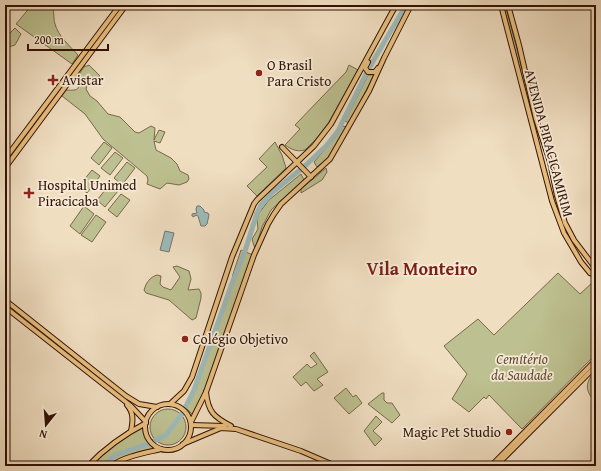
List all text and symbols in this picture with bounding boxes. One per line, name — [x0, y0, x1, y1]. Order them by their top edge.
scale bar — [28, 26, 108, 52]
text: 200 m — [34, 31, 64, 48]
place label: O Brasil Para Cristo — [267, 55, 331, 91]
street label: AVENIDA PIRACICAMIRIM — [520, 67, 578, 219]
marker: O Brasil Para Cristo — [254, 68, 264, 78]
place label: Avistar — [62, 70, 104, 90]
marker: Avistar — [47, 74, 59, 86]
place label: Hospital Unimed Piracicaba — [38, 175, 137, 211]
marker: Hospital Unimed Piracicaba — [23, 187, 35, 199]
district label: Vila Monteiro — [367, 255, 478, 282]
place label: Colégio Objetivo — [193, 329, 288, 349]
marker: Colégio Objetivo — [180, 334, 190, 344]
park label: Cemitério da Saudade — [491, 349, 553, 385]
north arrow — [26, 405, 66, 445]
place label: Magic Pet Studio — [403, 422, 501, 442]
text: N — [37, 426, 49, 443]
marker: Magic Pet Studio — [504, 427, 514, 437]

